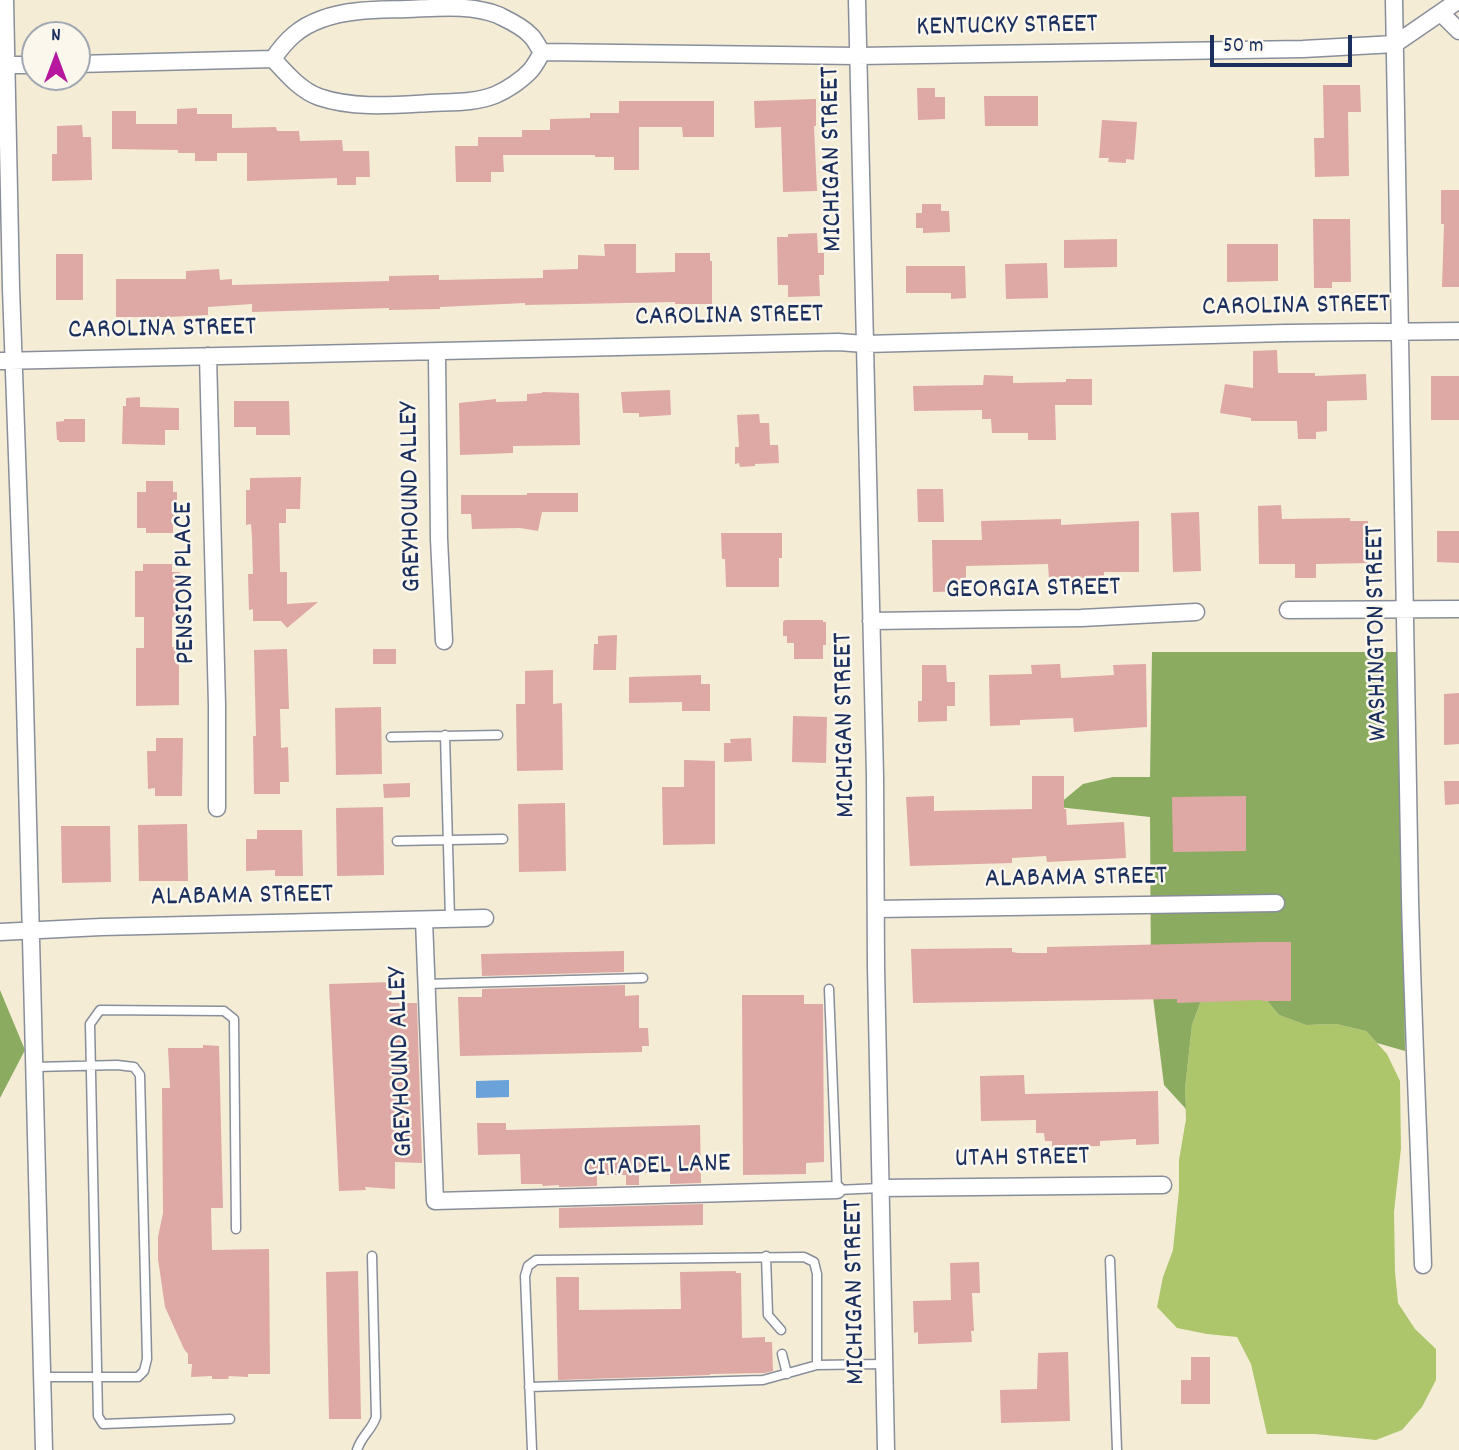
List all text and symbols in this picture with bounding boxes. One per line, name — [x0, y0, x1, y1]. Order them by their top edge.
street label: KENTUCKY STREET — [916, 10, 1098, 46]
north arrow — [21, 21, 91, 91]
scale bar — [1214, 21, 1356, 65]
text: N — [51, 23, 61, 50]
text: 50 m — [1223, 32, 1263, 62]
street label: MICHIGAN STREET — [816, 66, 852, 252]
street label: CAROLINA STREET — [1202, 290, 1390, 326]
street label: CAROLINA STREET — [635, 300, 823, 336]
street label: CAROLINA STREET — [68, 313, 256, 349]
street label: GREYHOUND ALLEY — [395, 401, 431, 593]
street label: PENSION PLACE — [169, 501, 205, 665]
street label: WASHINGTON STREET — [1360, 525, 1398, 741]
street label: GEORGIA STREET — [945, 573, 1121, 609]
street label: MICHIGAN STREET — [829, 632, 865, 818]
street label: ALABAMA STREET — [984, 862, 1168, 898]
street label: ALABAMA STREET — [150, 880, 334, 916]
street label: GREYHOUND ALLEY — [383, 966, 423, 1158]
street label: UTAH STREET — [954, 1142, 1090, 1178]
street label: CITADEL LANE — [583, 1149, 731, 1187]
street label: MICHIGAN STREET — [839, 1199, 875, 1385]

